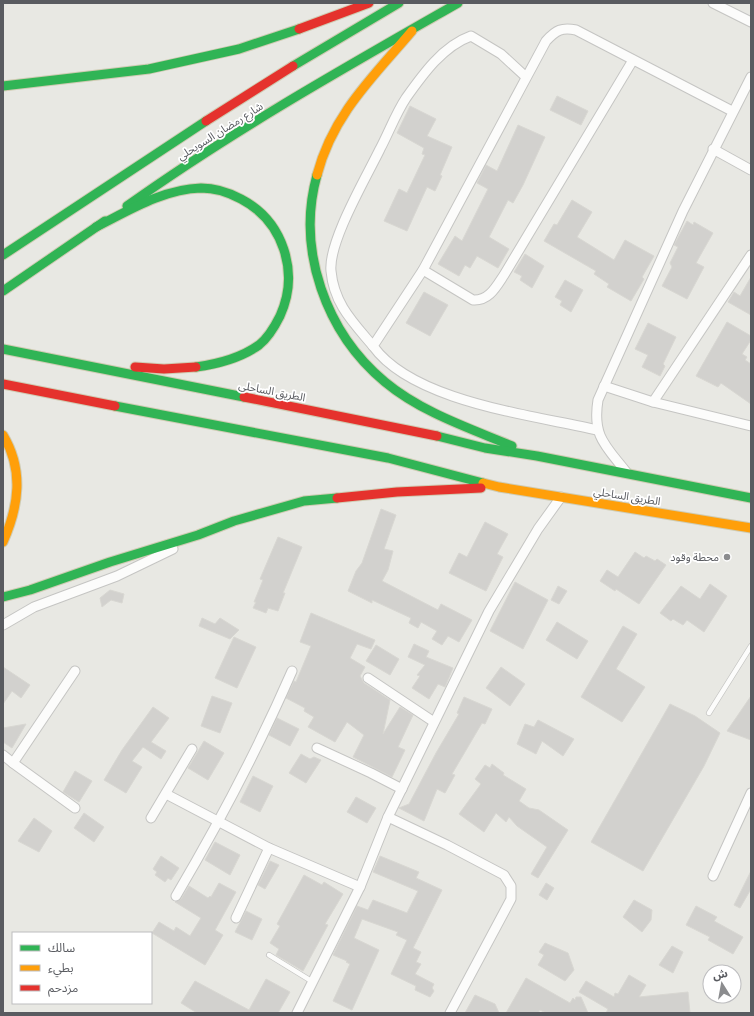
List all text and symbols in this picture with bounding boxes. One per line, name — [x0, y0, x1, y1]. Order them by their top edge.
street label: شارع رمضان السويحلي — [174, 98, 267, 165]
street label: الطريق الساحلى — [237, 377, 307, 405]
street label: الطريق الساحلي — [592, 483, 662, 511]
place label: محطة وقود — [670, 549, 719, 565]
marker: محطة وقود — [722, 552, 732, 562]
legend — [12, 932, 152, 1004]
text: سالك — [48, 938, 75, 957]
text: بطيء — [48, 958, 74, 978]
north arrow — [702, 964, 742, 1004]
text: ش — [711, 965, 729, 983]
text: مزدحم — [48, 978, 78, 997]

